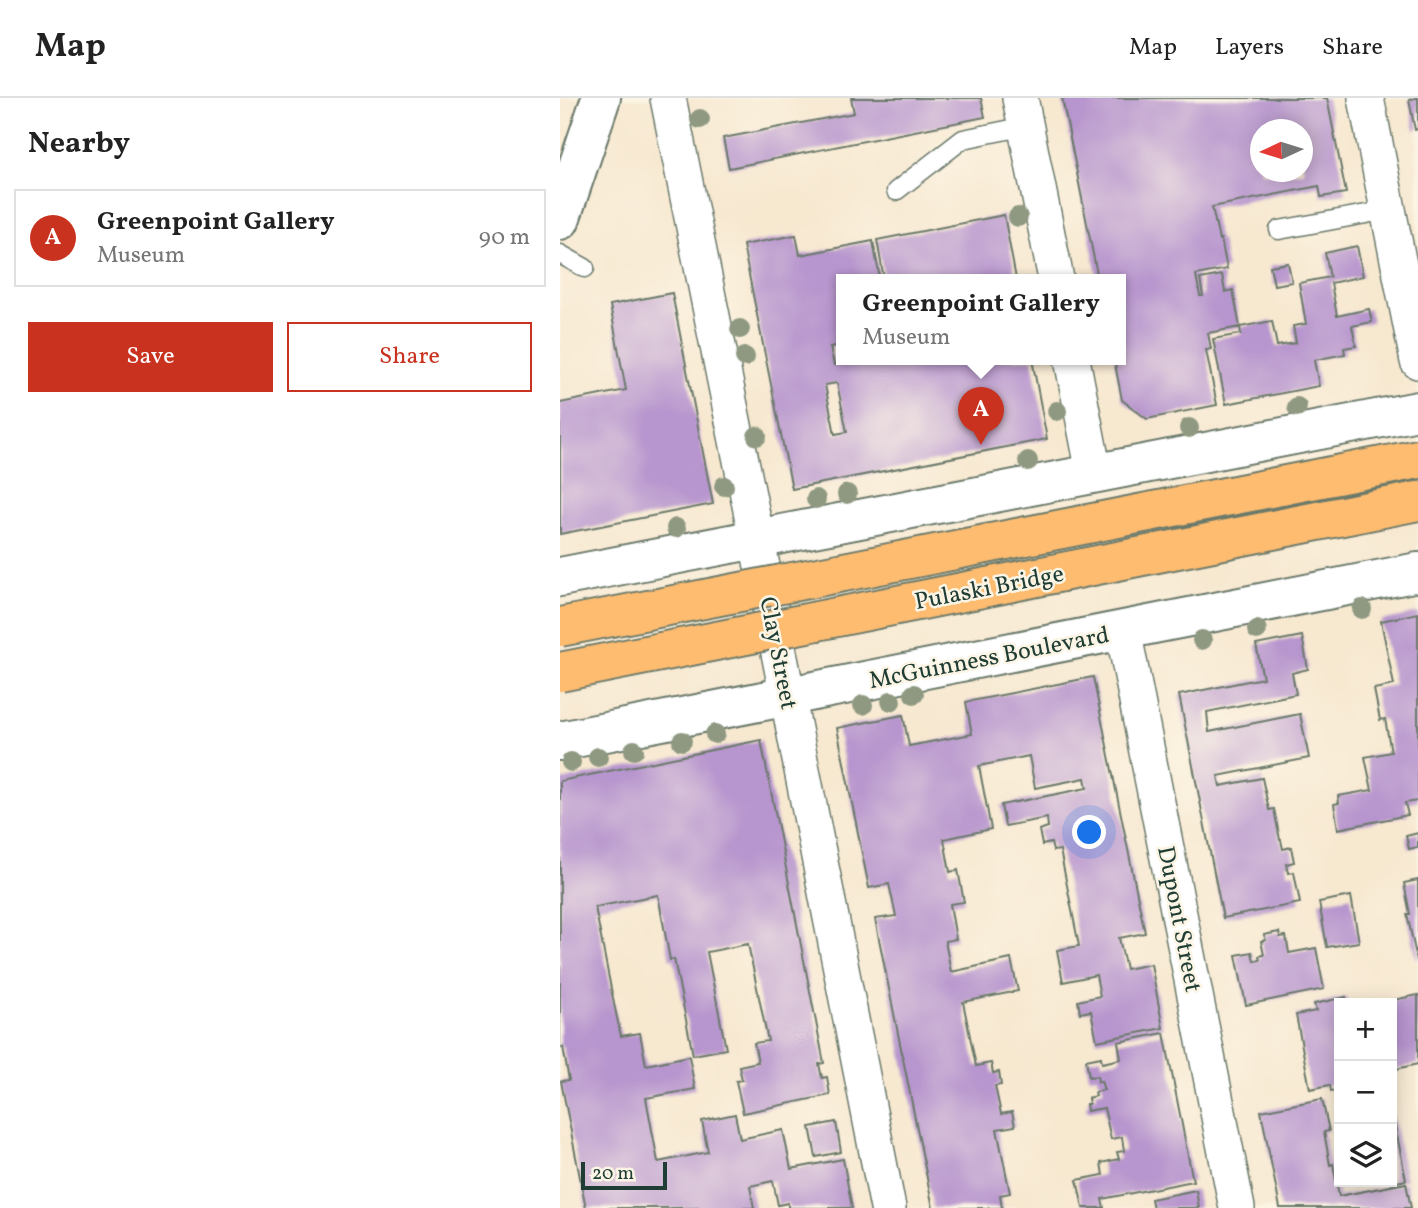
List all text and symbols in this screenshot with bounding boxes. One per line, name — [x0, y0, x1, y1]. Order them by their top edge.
text: Map — [35, 25, 106, 71]
text: Map — [1129, 31, 1177, 65]
text: Layers — [1215, 31, 1284, 65]
text: Share — [1322, 31, 1383, 65]
north arrow — [1250, 119, 1313, 182]
text: Nearby — [28, 123, 130, 165]
text: Greenpoint Gallery — [97, 204, 335, 240]
text: A — [45, 222, 61, 254]
text: 90 m — [479, 222, 530, 254]
text: Museum — [97, 240, 185, 272]
popup — [836, 274, 1126, 365]
text: Greenpoint Gallery — [862, 286, 1100, 322]
button: Save — [28, 322, 273, 392]
button: Share — [287, 322, 532, 392]
text: Museum — [862, 322, 950, 354]
pin: A — [958, 387, 1004, 445]
street label: Pulaski Bridge — [912, 558, 1067, 620]
street label: Clay Street — [749, 594, 805, 713]
street label: McGuinness Boulevard — [866, 619, 1112, 699]
your location — [1072, 815, 1106, 849]
street label: Dupont Street — [1147, 843, 1209, 995]
map controls — [1334, 998, 1397, 1187]
button: + — [1334, 998, 1397, 1061]
button: − — [1334, 1061, 1397, 1124]
button: layers — [1334, 1124, 1397, 1187]
scale bar — [581, 1159, 667, 1191]
text: 20 m — [592, 1161, 634, 1187]

